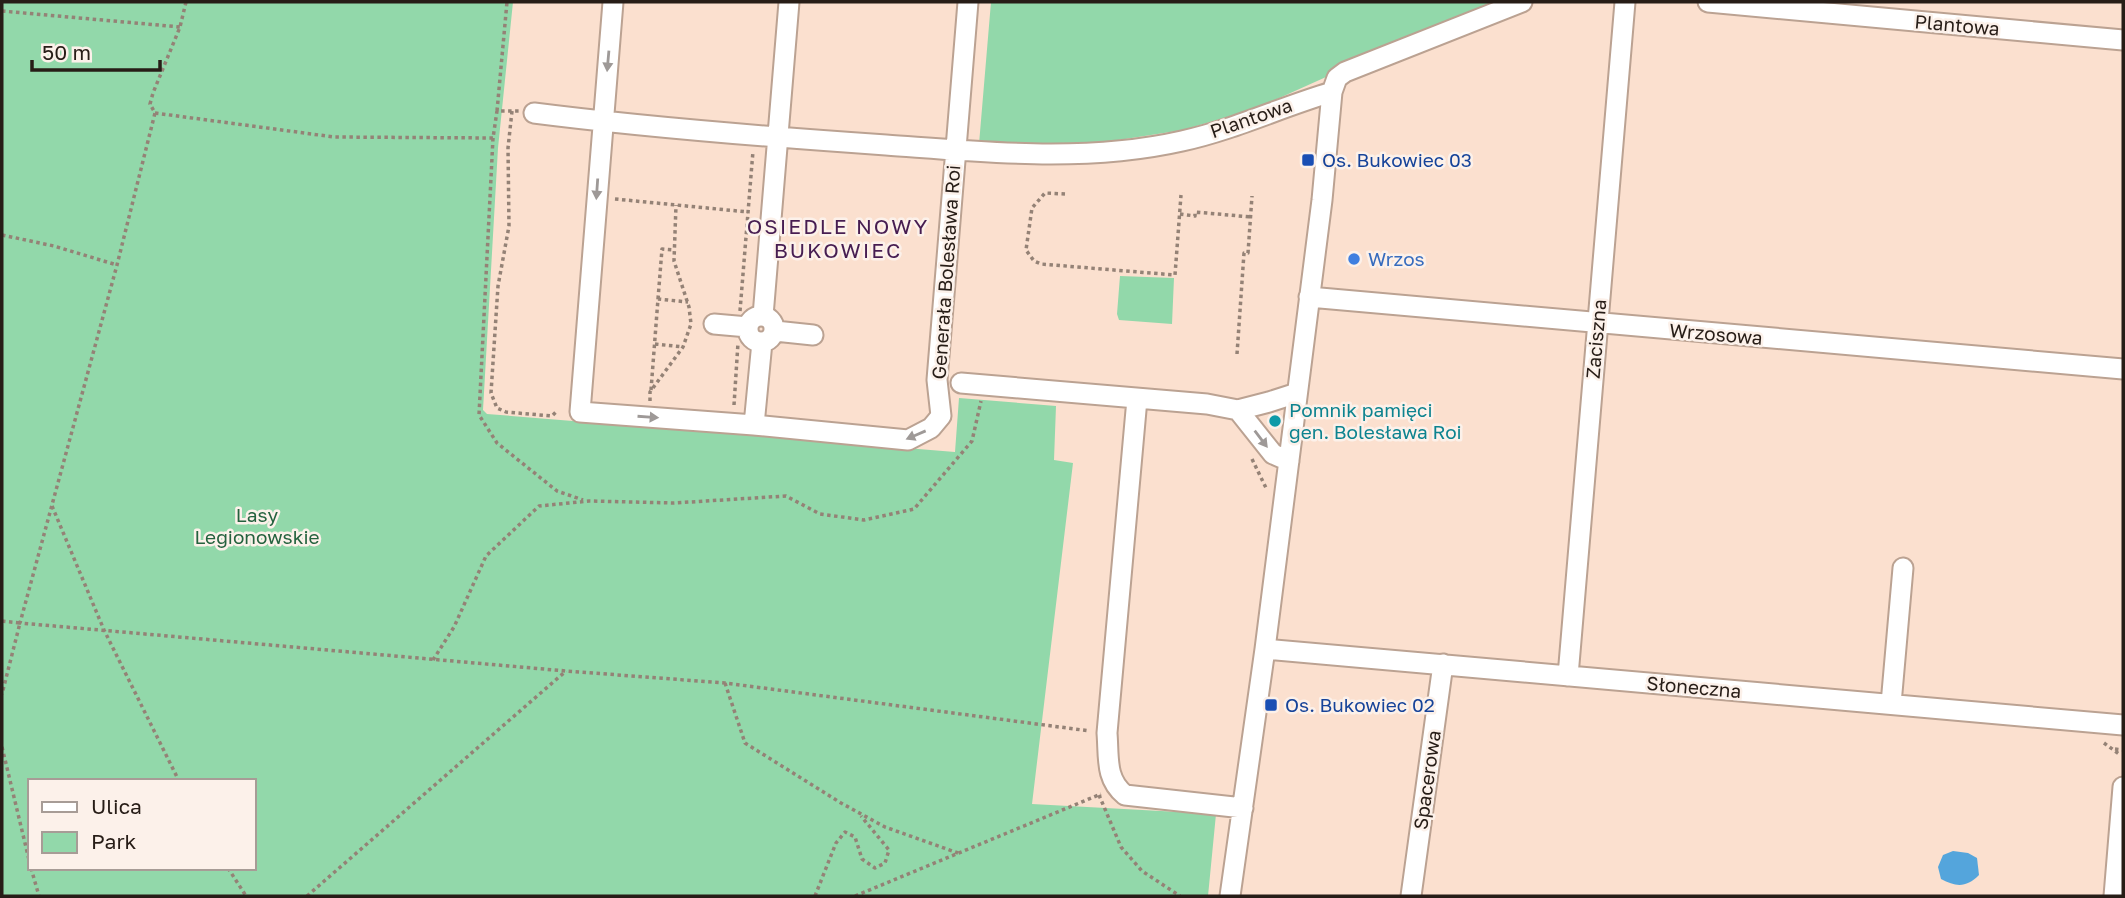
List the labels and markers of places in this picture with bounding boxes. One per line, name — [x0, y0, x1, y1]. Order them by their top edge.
place label: Os. Bukowiec 03 — [1322, 148, 1472, 171]
marker: Os. Bukowiec 03 — [1300, 152, 1316, 168]
place label: Wrzos — [1368, 247, 1425, 270]
marker: Wrzos — [1346, 251, 1362, 267]
place label: Pomnik pamięci gen. Bolesława Roi — [1289, 398, 1462, 443]
marker: Pomnik pamięci gen. Bolesława Roi — [1267, 413, 1283, 429]
place label: Os. Bukowiec 02 — [1285, 693, 1435, 716]
marker: Os. Bukowiec 02 — [1263, 697, 1279, 713]

